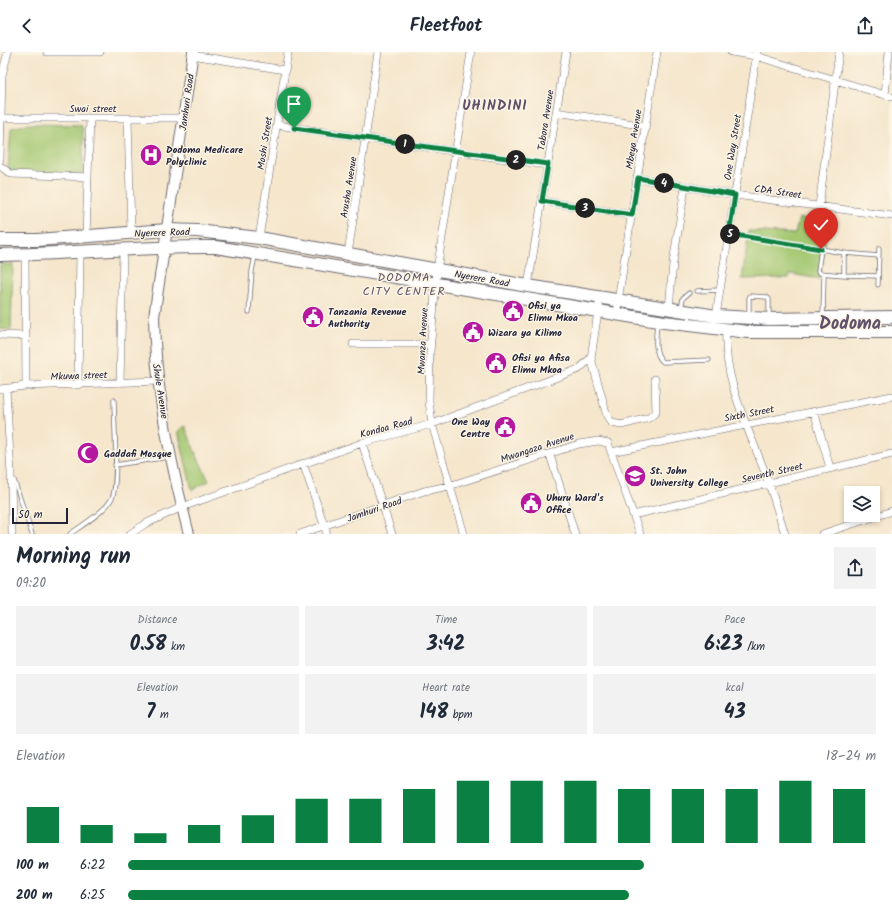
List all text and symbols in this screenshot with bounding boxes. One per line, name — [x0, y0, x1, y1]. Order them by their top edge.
text: Fleetfoot — [410, 12, 482, 41]
icon: back — [16, 15, 38, 37]
icon: share — [854, 15, 876, 37]
street label: Jamhuri Road — [175, 72, 199, 132]
pin — [277, 87, 311, 128]
street label: Tabora Avenue — [533, 88, 559, 152]
icon: arrive — [283, 93, 305, 115]
district label: UHINDINI — [462, 95, 528, 117]
street label: Swai street — [69, 101, 117, 117]
street label: Mbeya Avenue — [621, 108, 647, 170]
street label: One Way Street — [720, 113, 746, 181]
street label: Moshi Street — [253, 115, 277, 171]
pin: 1 — [395, 134, 415, 154]
text: 1 — [403, 135, 407, 153]
hospital icon: Dodoma Medicare Polyclinic — [138, 142, 164, 168]
place label: Dodoma Medicare Polyclinic — [166, 142, 243, 170]
pin: 2 — [506, 150, 526, 170]
text: 2 — [513, 151, 519, 169]
street label: Arusha Avenue — [336, 155, 362, 219]
pin: 4 — [654, 173, 674, 193]
text: 4 — [661, 174, 667, 192]
street label: CDA Street — [753, 181, 803, 203]
pin: 3 — [575, 198, 595, 218]
text: 3 — [582, 199, 588, 217]
pin — [804, 208, 838, 249]
icon: check — [810, 214, 832, 236]
street label: Nyerere Road — [134, 224, 191, 242]
pin: 5 — [720, 224, 740, 244]
text: 5 — [727, 225, 733, 243]
street label: Nyerere Road — [453, 266, 512, 292]
district label: DODOMA CITY CENTER — [363, 268, 445, 301]
public building icon: Ofisi ya Elimu Mkoa — [500, 298, 526, 324]
place label: Ofisi ya Elimu Mkoa — [528, 298, 578, 326]
public building icon: Tanzania Revenue Authority — [300, 304, 326, 330]
place label: Tanzania Revenue Authority — [328, 304, 406, 332]
street label: Mwanza Avenue — [413, 307, 433, 375]
district label: Dodoma — [819, 310, 881, 339]
public building icon: Wizara ya Kilimo — [460, 319, 486, 345]
place label: Wizara ya Kilimo — [488, 325, 562, 341]
public building icon: Ofisi ya Afisa Elimu Mkoa — [483, 350, 509, 376]
place label: Ofisi ya Afisa Elimu Mkoa — [512, 350, 570, 378]
street label: Shule Avenue — [148, 362, 172, 420]
street label: Mkuwa street — [50, 367, 108, 385]
street label: Sixth Street — [723, 401, 776, 427]
street label: Kondoa Road — [358, 413, 415, 443]
place label: One Way Centre — [451, 414, 491, 442]
public building icon: One Way Centre — [492, 414, 518, 440]
street label: Mwangaza Avenue — [498, 428, 577, 467]
mosque icon: Gaddafi Mosque — [75, 440, 101, 466]
place label: Gaddafi Mosque — [104, 446, 172, 462]
street label: Seventh Street — [740, 458, 805, 488]
school or university icon: St. John University College — [622, 463, 648, 489]
place label: St. John University College — [650, 463, 728, 491]
map controls — [844, 486, 880, 522]
button: layers — [844, 486, 880, 522]
public building icon: Uhuru Ward's Office — [518, 490, 544, 516]
place label: Uhuru Ward's Office — [546, 490, 604, 518]
street label: Jamhuri Road — [345, 493, 405, 527]
scale bar — [12, 506, 68, 525]
text: 50 m — [18, 506, 43, 524]
text: Morning run — [16, 540, 131, 575]
button: share — [834, 547, 876, 589]
text: 09:20 — [16, 573, 46, 594]
text: Distance — [138, 611, 177, 629]
text: Time — [435, 611, 457, 629]
text: Pace — [724, 611, 745, 629]
text: 0.58 — [130, 629, 167, 661]
text: 3:42 — [427, 629, 465, 661]
text: 6:23 — [704, 629, 743, 661]
text: km — [167, 638, 185, 656]
text: /km — [743, 638, 765, 656]
text: Elevation — [137, 679, 178, 697]
text: Heart rate — [422, 679, 470, 697]
text: kcal — [726, 679, 744, 697]
text: 7 — [146, 697, 155, 729]
text: 148 — [420, 697, 448, 729]
text: 43 — [724, 697, 746, 729]
text: m — [155, 706, 169, 724]
text: bpm — [448, 706, 472, 724]
text: Elevation — [16, 746, 65, 767]
text: 18–24 m — [826, 746, 876, 767]
text: 100 m — [16, 855, 49, 876]
text: 6:22 — [80, 855, 106, 876]
text: 200 m — [16, 885, 53, 906]
text: 6:25 — [80, 885, 105, 906]

